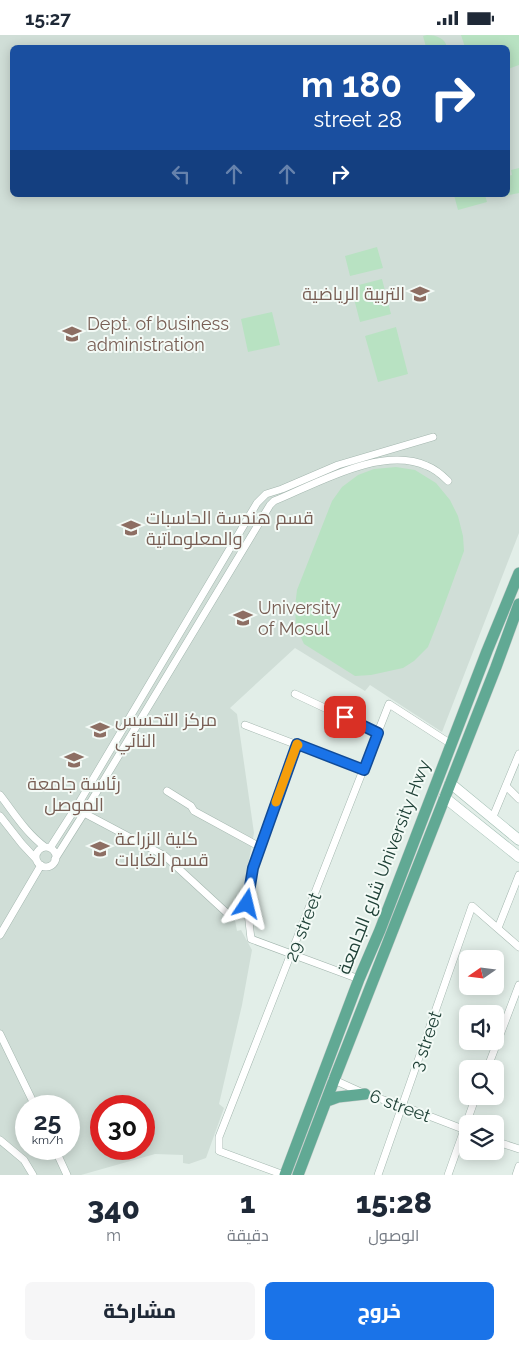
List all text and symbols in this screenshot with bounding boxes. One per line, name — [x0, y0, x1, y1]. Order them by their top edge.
text: 15:27 — [25, 7, 71, 29]
text: 180 m — [301, 64, 402, 105]
icon: right — [420, 65, 485, 130]
text: 28 street — [313, 106, 402, 132]
icon: left — [167, 160, 195, 188]
icon: ahead — [220, 160, 248, 188]
icon: ahead — [273, 160, 301, 188]
icon: right — [326, 160, 354, 188]
place label: التربية الرياضية — [302, 283, 405, 305]
school or university icon: التربية الرياضية — [409, 283, 431, 305]
place label: Dept. of business administration — [87, 313, 229, 355]
school or university icon: Dept. of business administration — [61, 323, 83, 345]
place label: قسم هندسة الحاسبات والمعلوماتية — [146, 507, 314, 550]
school or university icon: قسم هندسة الحاسبات والمعلوماتية — [120, 517, 142, 539]
place label: University of Mosul — [258, 597, 341, 639]
school or university icon: University of Mosul — [232, 607, 254, 629]
pin — [324, 696, 366, 738]
icon: arrive — [331, 703, 359, 731]
place label: مركز التحسس النائي — [115, 709, 217, 755]
school or university icon: مركز التحسس النائي — [89, 719, 111, 741]
school or university icon: رئاسة جامعة الموصل — [63, 749, 85, 771]
street label: شارع الجامعة University Hwy — [333, 757, 436, 978]
place label: رئاسة جامعة الموصل — [27, 773, 121, 816]
place label: كلية الزراعة قسم الغابات — [115, 828, 209, 872]
school or university icon: كلية الزراعة قسم الغابات — [89, 838, 111, 860]
position arrow — [220, 877, 272, 929]
street label: 29 street — [280, 889, 325, 964]
north arrow — [459, 950, 504, 995]
map controls — [459, 950, 504, 1160]
button: sound — [459, 1005, 504, 1050]
street label: 3 street — [406, 1008, 446, 1074]
button: search — [459, 1060, 504, 1105]
street label: 6 street — [367, 1085, 433, 1126]
speed limit sign: 30 — [90, 1095, 155, 1160]
text: 25 — [34, 1106, 61, 1136]
button: layers — [459, 1115, 504, 1160]
text: km/h — [32, 1133, 63, 1147]
text: 1 — [240, 1185, 256, 1220]
text: 15:28 — [356, 1185, 432, 1220]
text: 340 — [87, 1191, 140, 1226]
text: m — [106, 1226, 121, 1245]
text: دقيقة — [227, 1226, 269, 1245]
text: الوصول — [368, 1226, 419, 1245]
button: مشاركة — [25, 1282, 255, 1340]
button: خروج — [265, 1282, 494, 1340]

